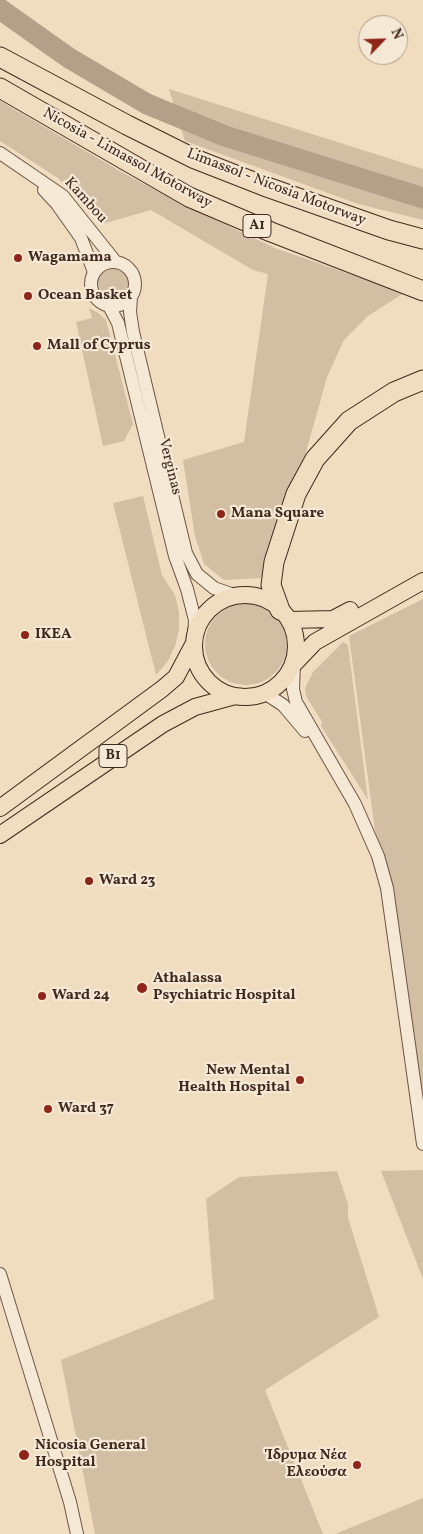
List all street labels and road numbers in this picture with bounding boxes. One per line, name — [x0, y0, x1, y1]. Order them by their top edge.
street label: Nicosia - Limassol Motorway — [39, 105, 215, 213]
street label: Limassol - Nicosia Motorway — [184, 145, 368, 231]
street label: Kambou — [60, 174, 110, 228]
road number: A1 — [243, 215, 271, 238]
street label: Verginas — [153, 437, 185, 497]
road number: B1 — [99, 744, 127, 768]

